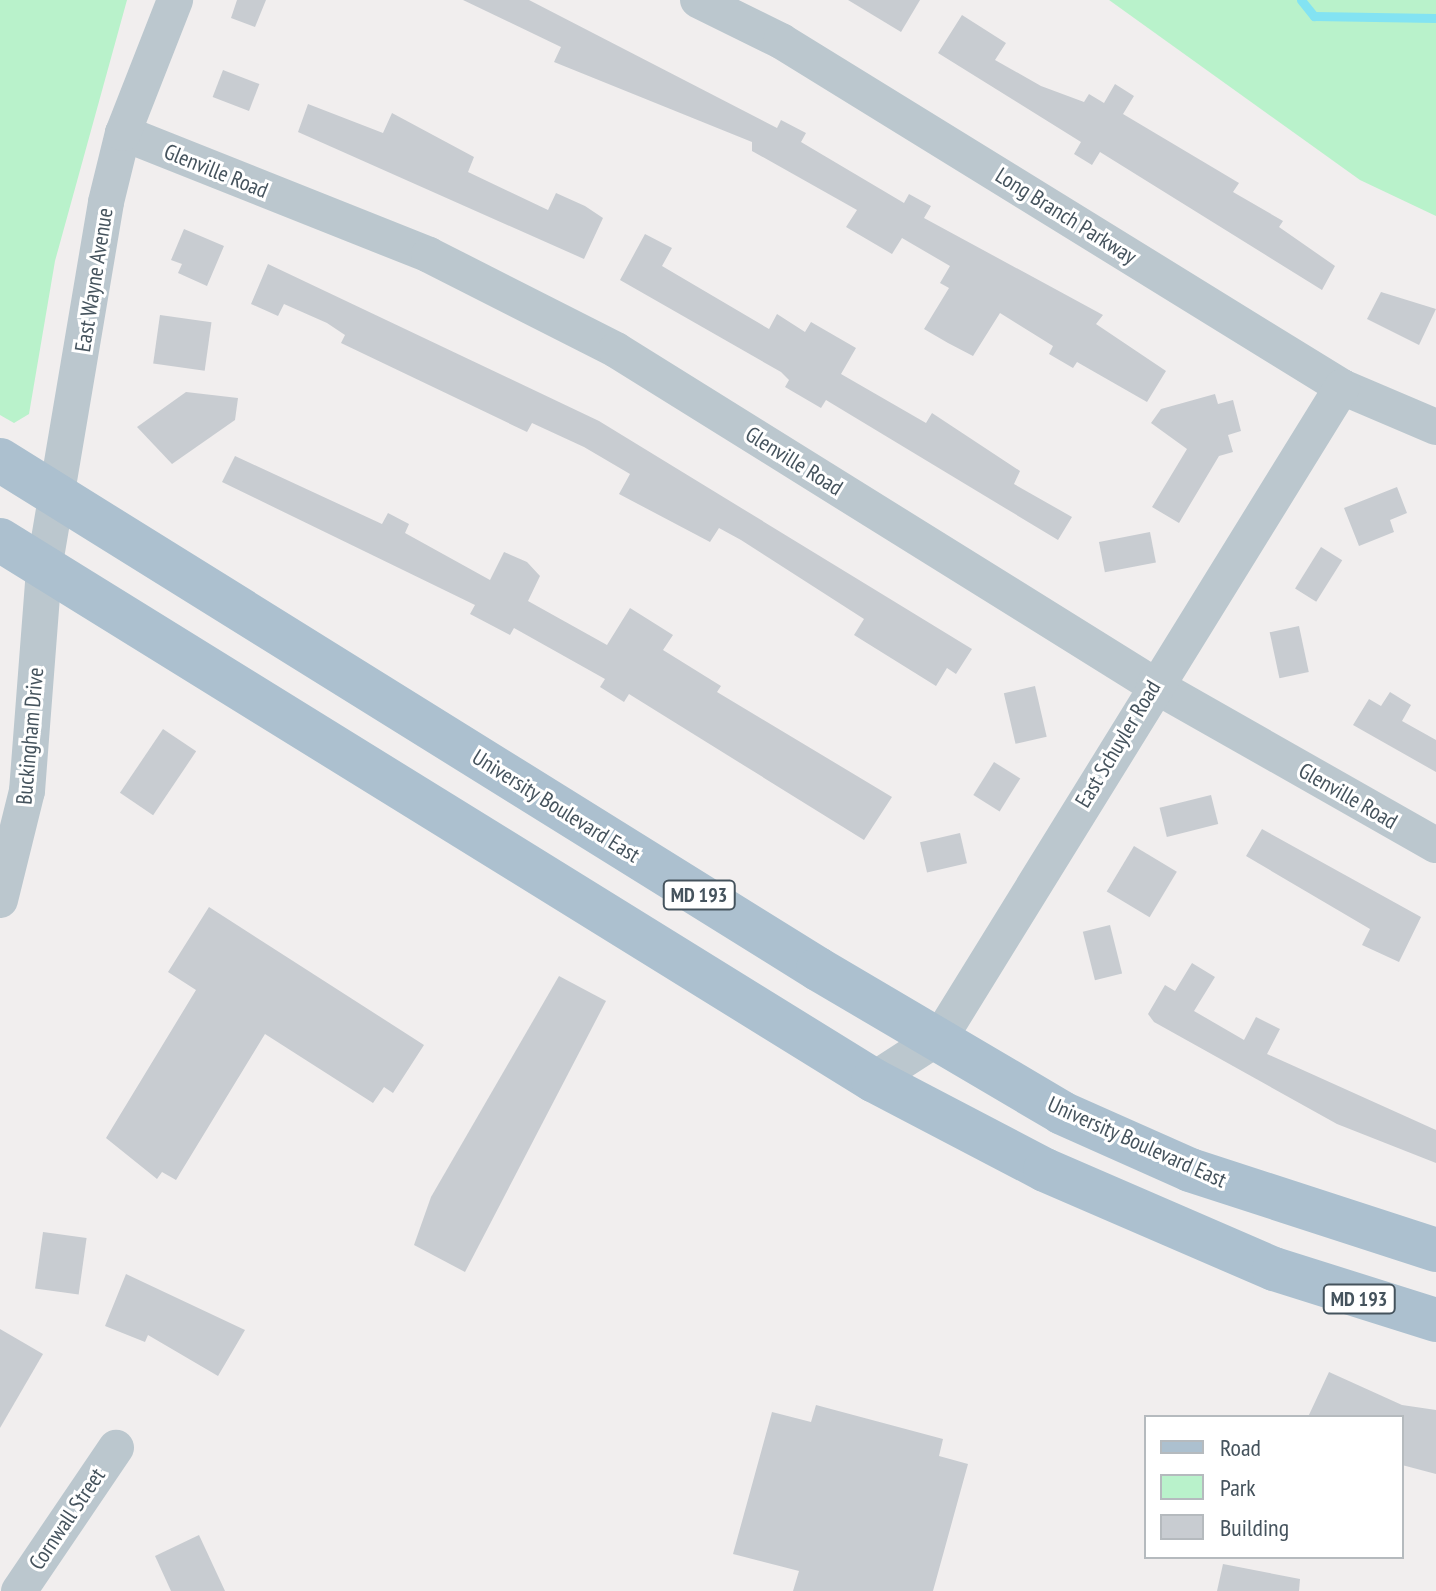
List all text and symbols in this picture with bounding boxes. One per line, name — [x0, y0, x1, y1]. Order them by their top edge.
street label: Glenville Road — [160, 138, 272, 204]
street label: Long Branch Parkway — [991, 162, 1141, 270]
street label: East Wayne Avenue — [70, 206, 118, 354]
street label: Glenville Road — [741, 421, 847, 501]
street label: Buckingham Drive — [11, 666, 49, 806]
street label: East Schuyler Road — [1070, 676, 1166, 812]
street label: University Boulevard East — [467, 744, 645, 868]
street label: Glenville Road — [1294, 757, 1402, 835]
road number: MD 193 — [661, 879, 737, 911]
street label: University Boulevard East — [1043, 1091, 1231, 1193]
road number: MD 193 — [1321, 1283, 1397, 1315]
legend — [1144, 1415, 1404, 1559]
text: Road — [1220, 1432, 1261, 1463]
street label: Cornwall Street — [23, 1463, 111, 1575]
text: Park — [1220, 1472, 1256, 1503]
text: Building — [1220, 1512, 1289, 1543]

